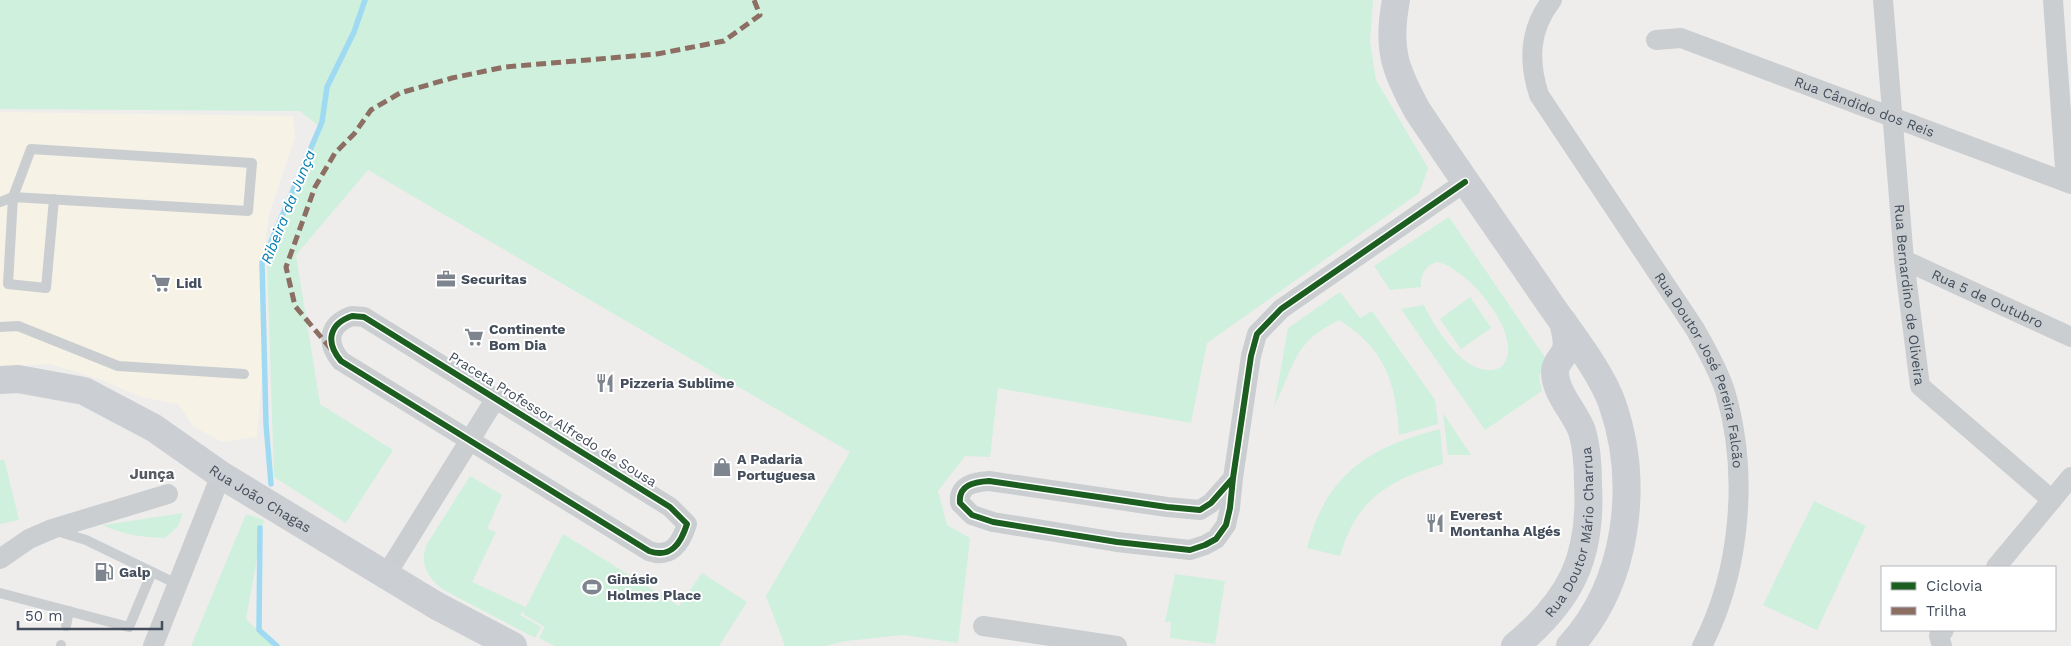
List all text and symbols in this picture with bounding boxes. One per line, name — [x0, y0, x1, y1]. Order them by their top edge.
street label: Rua Cândido dos Reis — [1792, 73, 1937, 140]
water label: Ribeira da Junça — [257, 147, 319, 267]
street label: Rua Bernardino de Oliveira — [1892, 204, 1928, 386]
street label: Rua 5 de Outubro — [1929, 266, 2046, 331]
office icon: Securitas — [435, 268, 457, 290]
street label: Rua Doutor José Pereira Falcão — [1651, 269, 1746, 469]
place label: Securitas — [461, 271, 527, 287]
supermarket icon: Lidl — [150, 272, 172, 294]
place label: Lidl — [176, 275, 202, 291]
place label: Continente Bom Dia — [489, 321, 565, 353]
supermarket icon: Continente Bom Dia — [463, 326, 485, 348]
street label: Praceta Professor Alfredo de Sousa — [446, 348, 660, 490]
restaurant icon: Pizzeria Sublime — [594, 372, 616, 394]
place label: Pizzeria Sublime — [620, 375, 734, 391]
street label: Rua Doutor Mário Charrua — [1541, 446, 1597, 620]
place label: A Padaria Portuguesa — [737, 451, 816, 483]
shop icon: A Padaria Portuguesa — [711, 456, 733, 478]
street label: Rua João Chagas — [206, 461, 314, 536]
district label: Junça — [130, 465, 175, 483]
place label: Everest Montanha Algés — [1450, 507, 1561, 539]
restaurant icon: Everest Montanha Algés — [1424, 512, 1446, 534]
fuel station icon: Galp — [93, 561, 115, 583]
place label: Galp — [119, 564, 151, 580]
legend — [1881, 566, 2056, 631]
place label: Ginásio Holmes Place — [607, 571, 701, 603]
sports icon: Ginásio Holmes Place — [581, 576, 603, 598]
text: Ciclovia — [1926, 577, 1983, 595]
scale bar — [18, 598, 161, 630]
text: Trilha — [1926, 602, 1967, 620]
text: 50 m — [25, 607, 62, 625]

